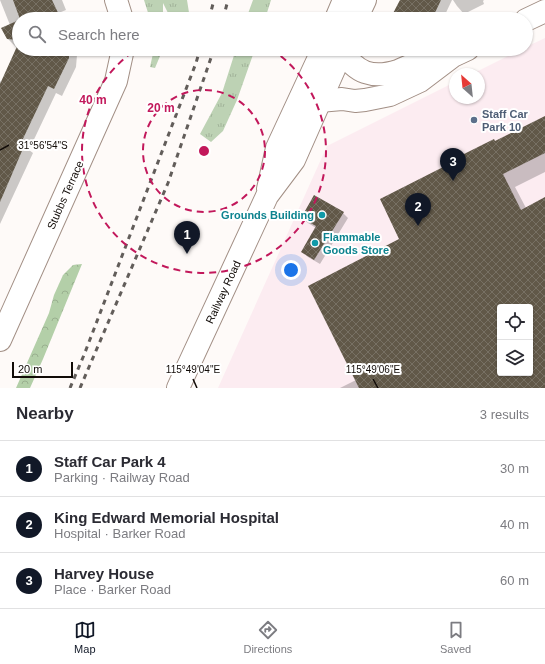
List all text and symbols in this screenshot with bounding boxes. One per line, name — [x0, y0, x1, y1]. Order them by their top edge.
search box — [12, 12, 533, 56]
icon: search — [26, 23, 48, 45]
text: Search here — [58, 26, 140, 43]
north arrow — [449, 68, 485, 104]
text: 40 m — [79, 93, 107, 107]
text: 20 m — [147, 101, 175, 115]
place label: Staff Car Park 10 — [482, 108, 529, 133]
marker: Staff Car Park 10 — [469, 115, 479, 125]
text: 31°56'54"S — [18, 140, 68, 151]
centre of rings — [197, 144, 211, 158]
pin: 3 — [440, 148, 466, 181]
street label: Stubbs Terrace — [45, 159, 85, 231]
pin: 2 — [405, 193, 431, 226]
place label: Grounds Building — [221, 209, 314, 221]
marker: Grounds Building — [317, 210, 327, 220]
pin: 1 — [174, 221, 200, 254]
place label: Flammable Goods Store — [323, 231, 389, 256]
marker: Flammable Goods Store — [310, 238, 320, 248]
street label: Railway Road — [203, 259, 243, 325]
your location — [281, 260, 301, 280]
map controls — [497, 304, 533, 376]
button: locate — [497, 304, 533, 340]
button: layers — [497, 340, 533, 376]
scale bar — [12, 360, 73, 379]
text: 20 m — [18, 363, 42, 375]
text: 115°49'04"E — [166, 364, 220, 375]
text: 115°49'06"E — [346, 364, 400, 375]
text: Nearby — [16, 404, 74, 423]
text: 3 results — [480, 407, 529, 422]
text: Staff Car Park 4 — [54, 453, 166, 470]
text: 1 — [25, 461, 33, 476]
text: 30 m — [500, 461, 529, 476]
text: Parking · Railway Road — [54, 470, 190, 485]
text: King Edward Memorial Hospital — [54, 509, 279, 526]
text: 2 — [25, 517, 33, 532]
text: 40 m — [500, 517, 529, 532]
text: Hospital · Barker Road — [54, 526, 186, 541]
text: Harvey House — [54, 565, 154, 582]
text: 3 — [25, 573, 33, 588]
text: 60 m — [500, 573, 529, 588]
text: Place · Barker Road — [54, 582, 171, 597]
tab: Map — [74, 619, 96, 655]
tab: Directions — [243, 619, 292, 655]
tab: Saved — [440, 619, 471, 655]

